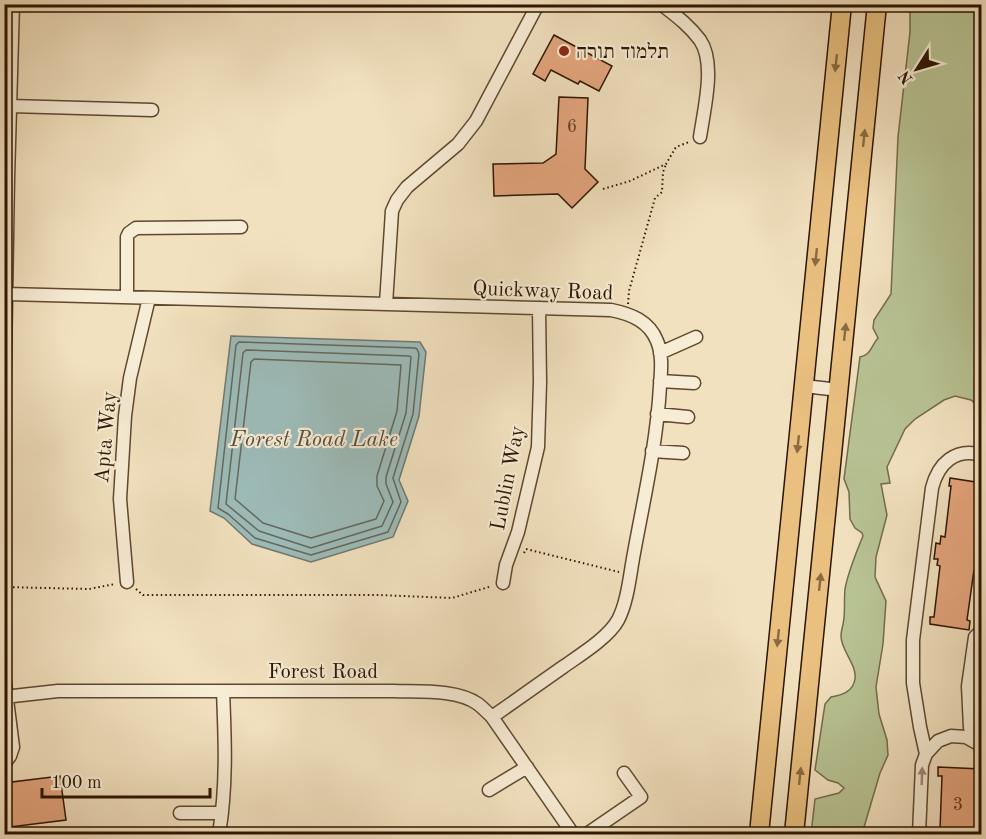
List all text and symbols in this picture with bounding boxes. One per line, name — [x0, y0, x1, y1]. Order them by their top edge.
north arrow — [887, 39, 947, 99]
place label: תלמוד תורה — [576, 41, 669, 63]
marker: תלמוד תורה — [557, 44, 571, 58]
one-way arrow — [831, 53, 841, 72]
text: N — [896, 67, 917, 87]
house number: 6 — [567, 118, 577, 136]
one-way arrow — [859, 129, 869, 148]
one-way arrow — [811, 247, 821, 266]
street label: Quickway Road — [472, 279, 614, 304]
one-way arrow — [840, 323, 850, 342]
street label: Apta Way — [92, 390, 121, 484]
street label: Lublin Way — [488, 424, 529, 533]
water label: Forest Road Lake — [229, 429, 398, 451]
one-way arrow — [793, 435, 803, 454]
one-way arrow — [815, 573, 824, 592]
one-way arrow — [773, 629, 783, 648]
street label: Forest Road — [268, 662, 378, 683]
scale bar — [42, 761, 210, 799]
one-way arrow — [795, 767, 805, 786]
one-way arrow — [917, 767, 926, 786]
text: 100 m — [51, 774, 102, 792]
house number: 3 — [953, 796, 963, 814]

